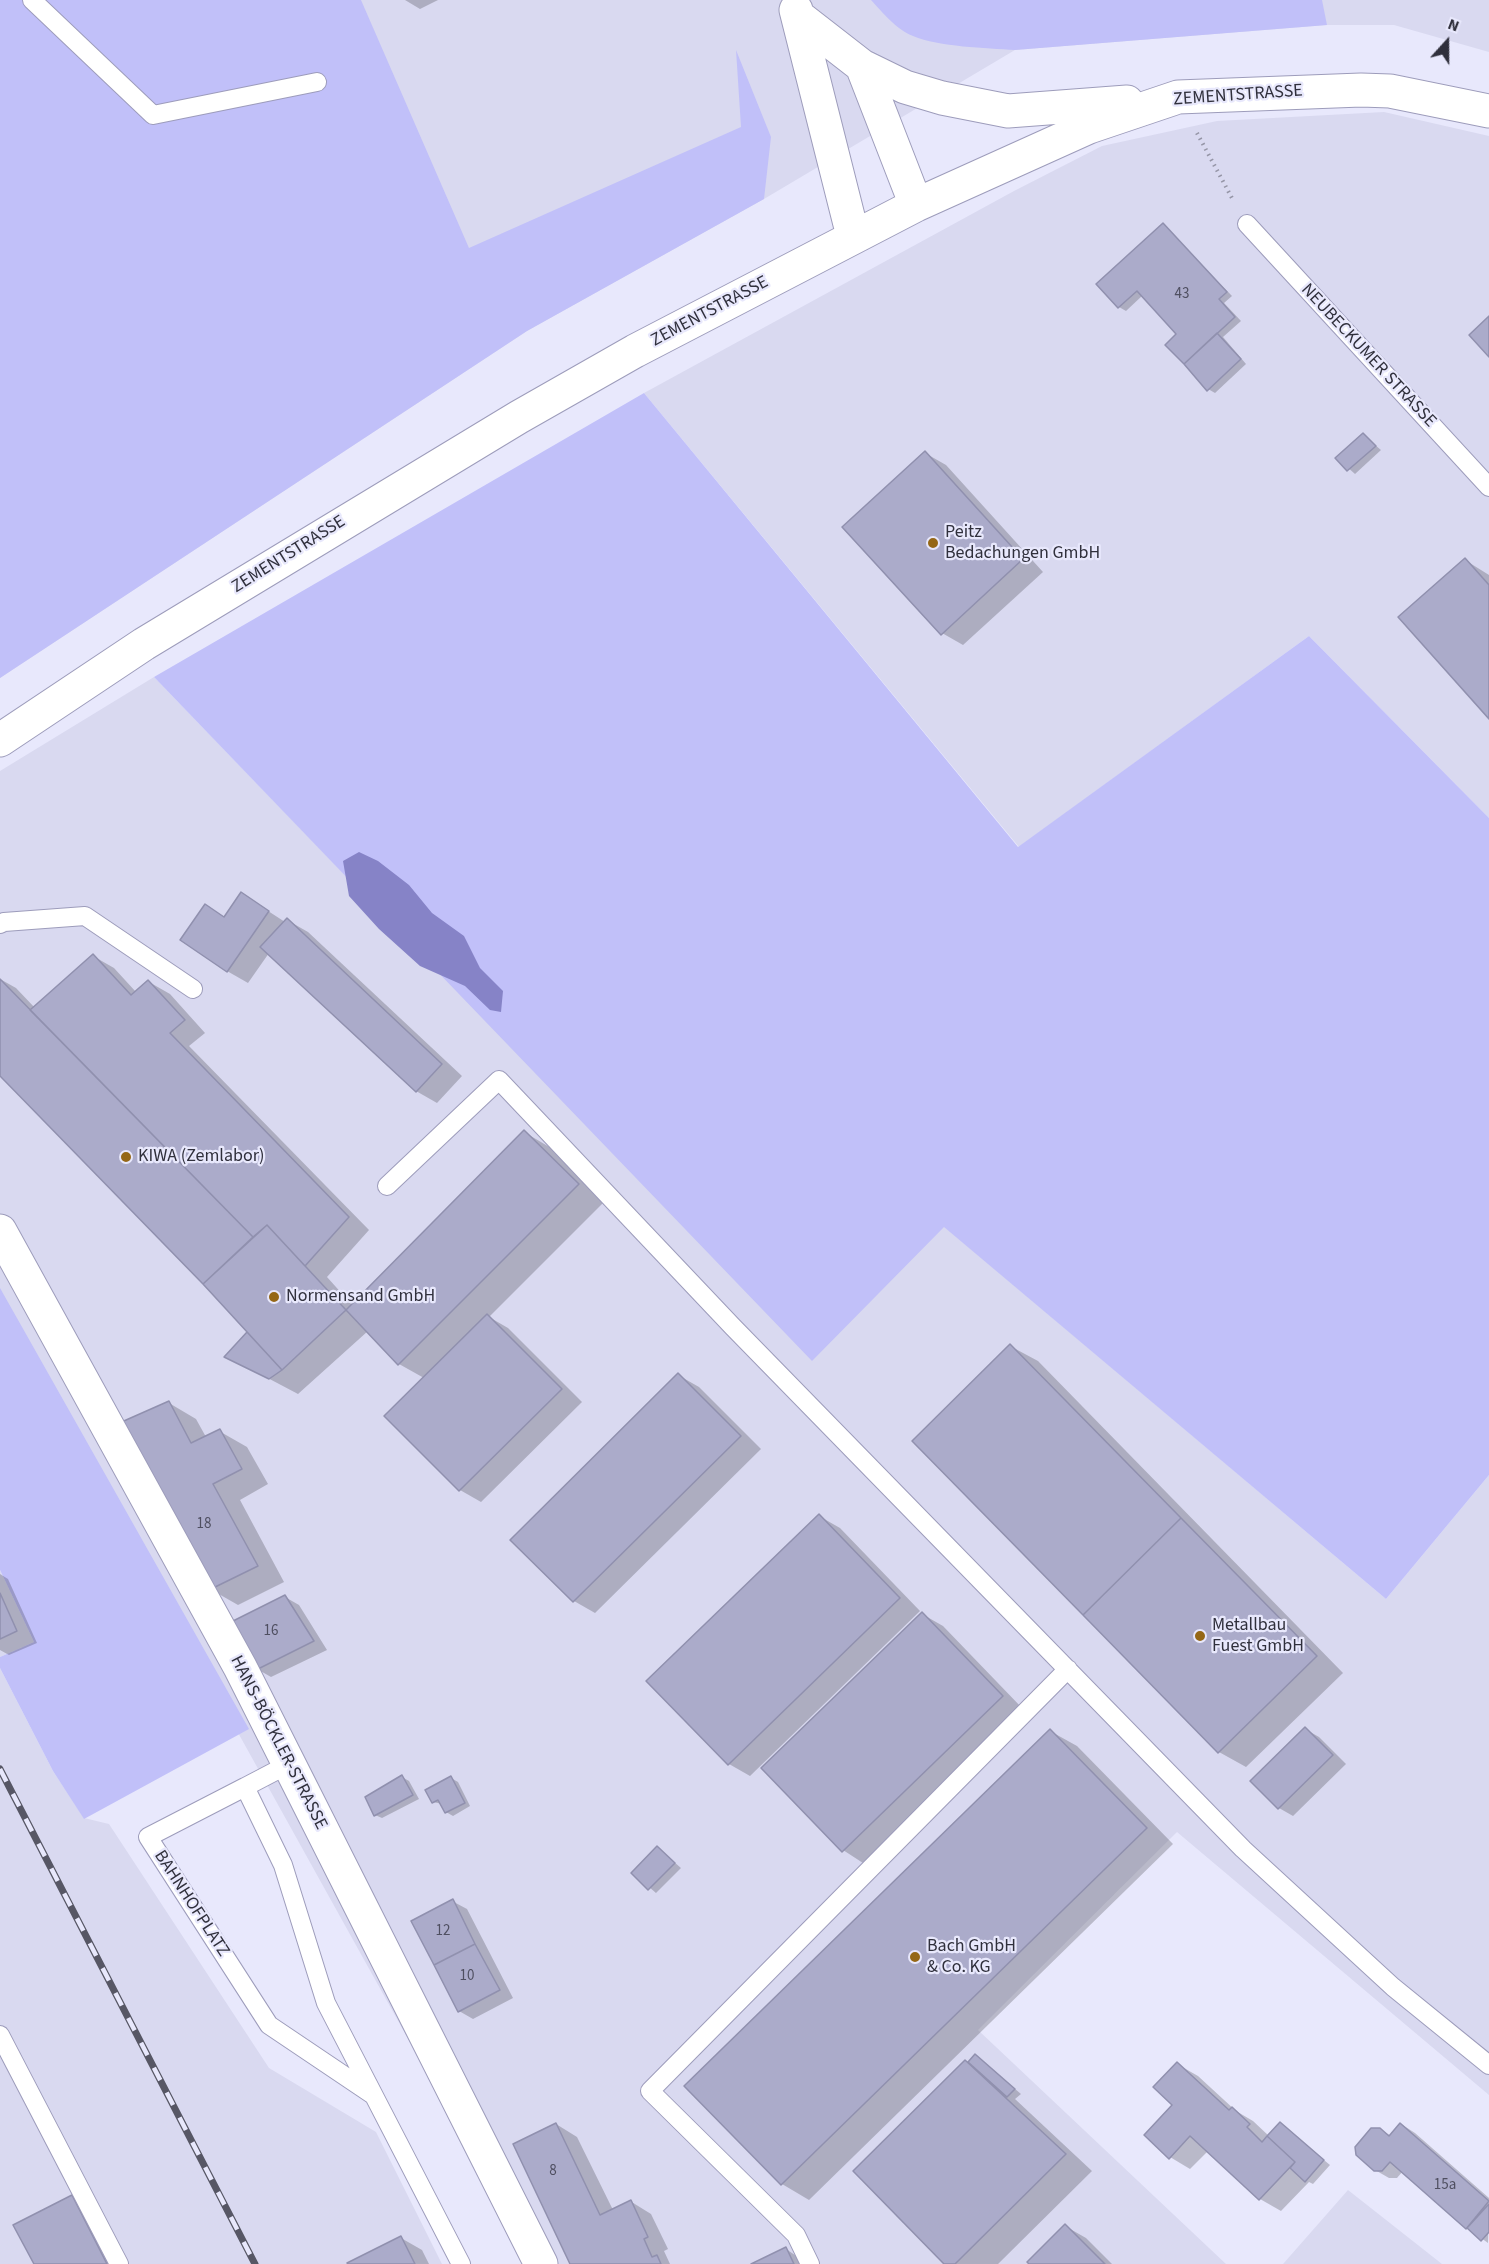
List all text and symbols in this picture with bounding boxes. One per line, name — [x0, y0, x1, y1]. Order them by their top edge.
north arrow — [1417, 12, 1477, 72]
text: N — [1445, 13, 1462, 37]
street label: ZEMENTSTRASSE — [1173, 81, 1303, 111]
street label: ZEMENTSTRASSE — [648, 272, 772, 352]
street label: NEUBECKUMER STRASSE — [1296, 280, 1440, 432]
house number: 43 — [1175, 286, 1189, 304]
street label: ZEMENTSTRASSE — [228, 511, 350, 599]
place label: Peitz Bedachungen GmbH — [945, 522, 1100, 564]
marker: Peitz Bedachungen GmbH — [926, 536, 940, 550]
place label: KIWA (Zemlabor) — [138, 1146, 264, 1168]
marker: KIWA (Zemlabor) — [119, 1150, 133, 1164]
place label: Normensand GmbH — [286, 1286, 435, 1308]
marker: Normensand GmbH — [267, 1290, 281, 1304]
house number: 18 — [197, 1516, 211, 1534]
place label: Metallbau Fuest GmbH — [1212, 1615, 1304, 1658]
house number: 16 — [264, 1623, 278, 1641]
marker: Metallbau Fuest GmbH — [1193, 1629, 1207, 1643]
street label: HANS-BÖCKLER-STRASSE — [225, 1652, 331, 1834]
street label: BAHNHOFPLATZ — [149, 1847, 233, 1961]
house number: 12 — [436, 1923, 450, 1941]
place label: Bach GmbH & Co. KG — [927, 1936, 1016, 1978]
marker: Bach GmbH & Co. KG — [908, 1950, 922, 1964]
house number: 10 — [460, 1968, 474, 1986]
house number: 8 — [549, 2163, 557, 2181]
house number: 15a — [1434, 2177, 1456, 2195]

